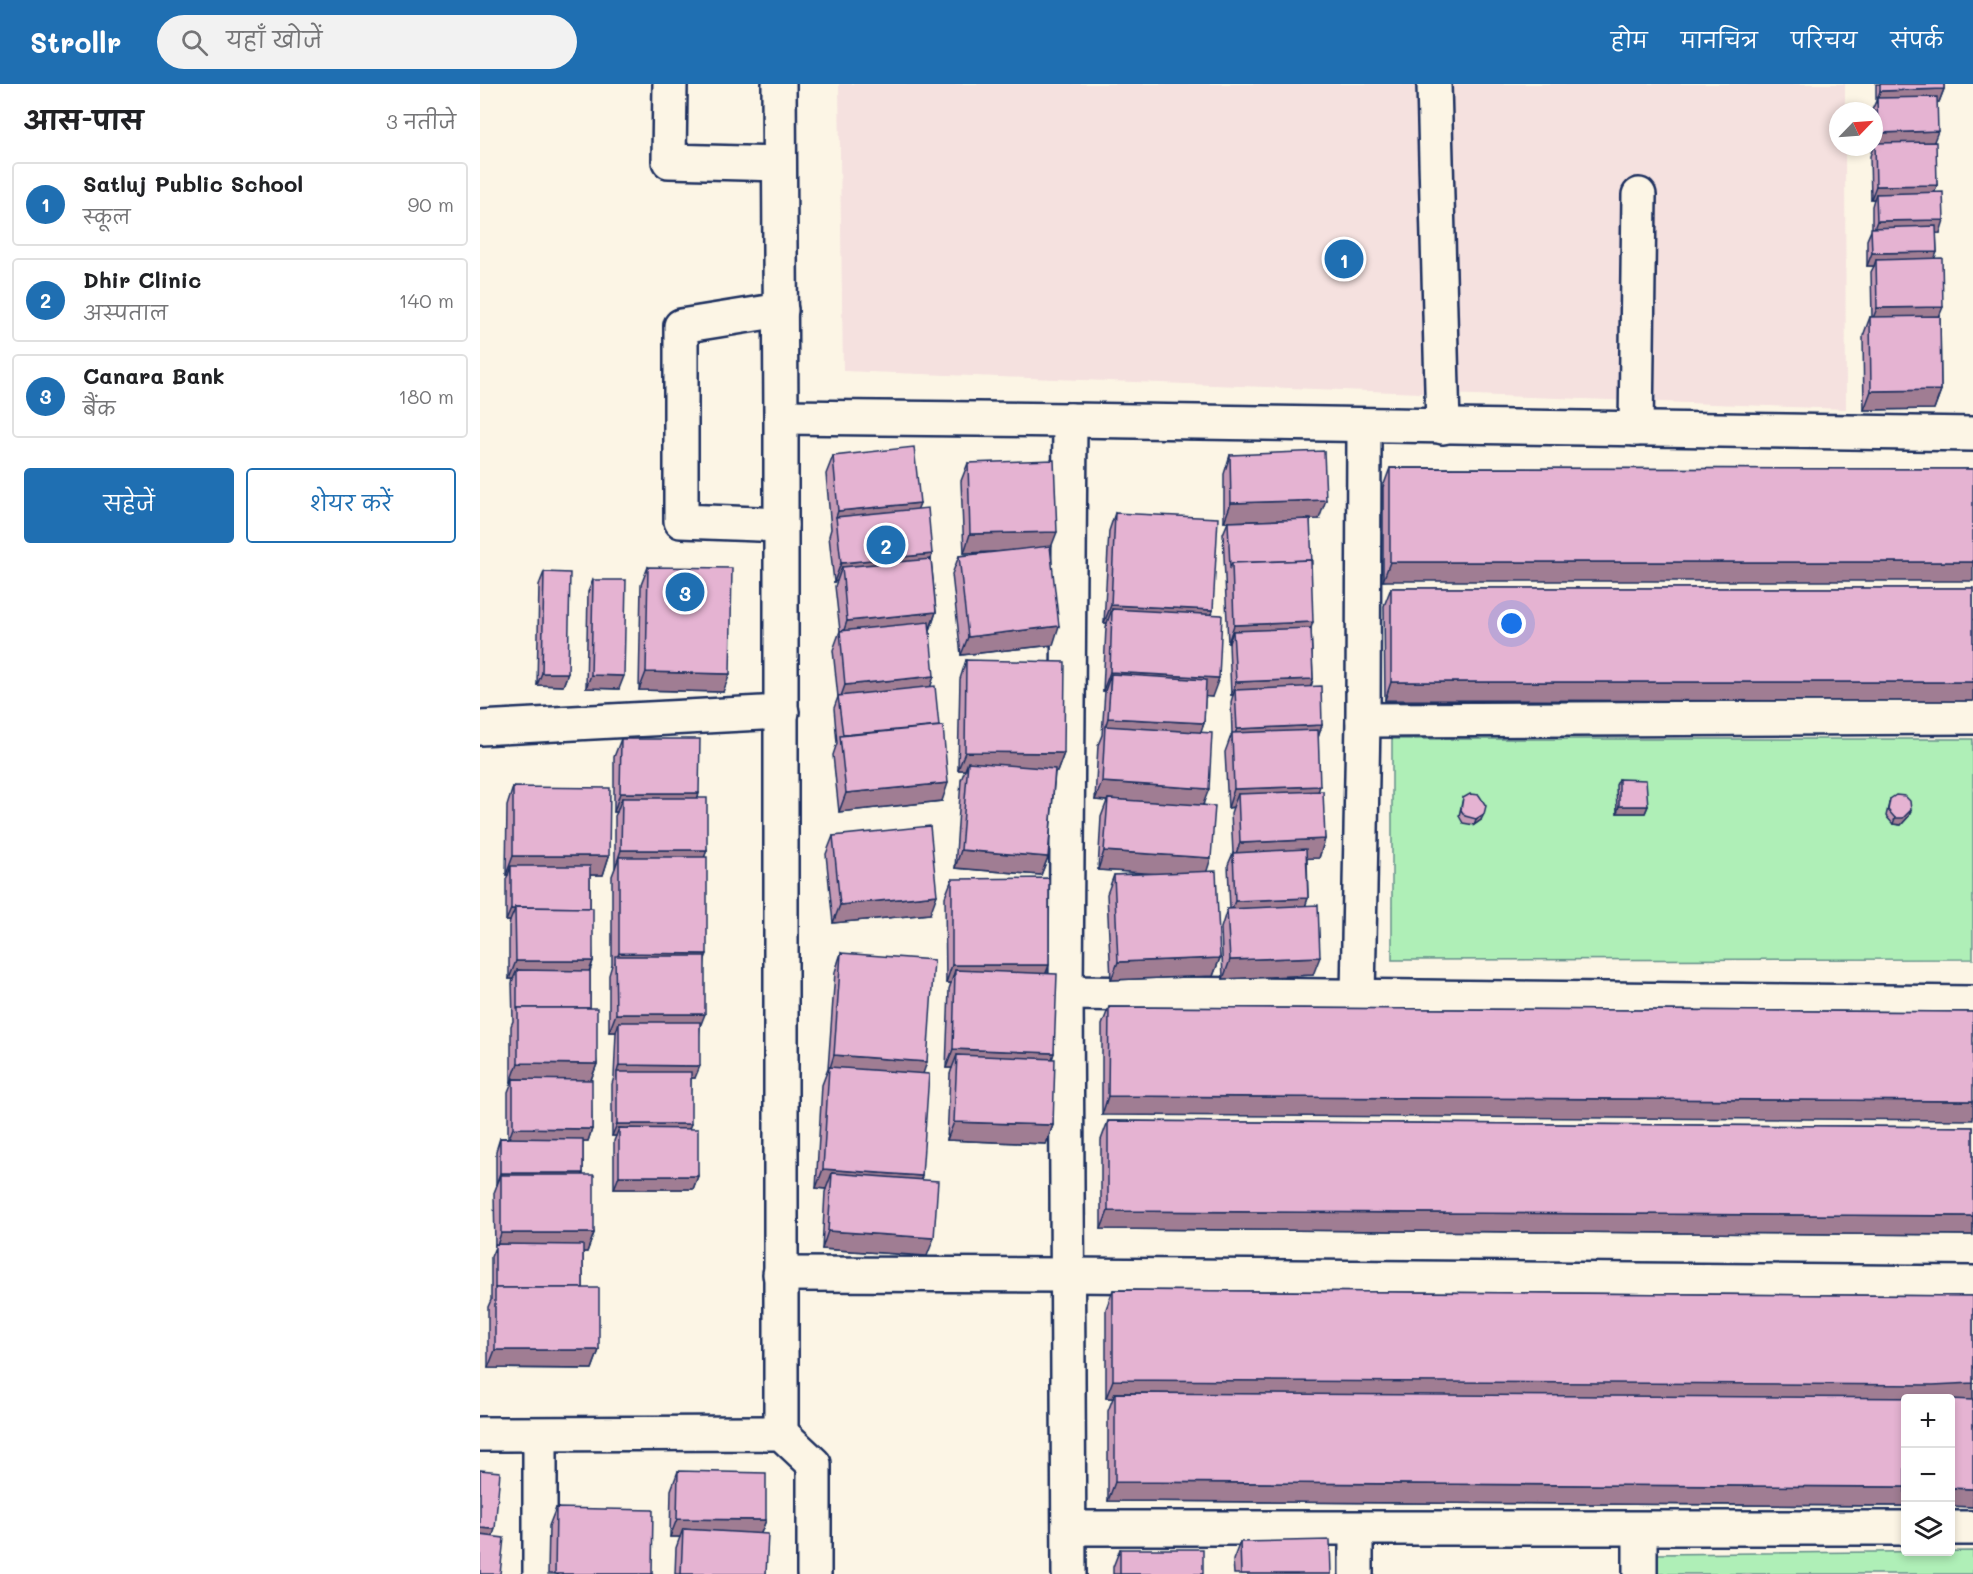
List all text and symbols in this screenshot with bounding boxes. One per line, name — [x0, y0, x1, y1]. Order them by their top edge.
search box — [157, 15, 577, 69]
text: Strollr — [30, 24, 121, 60]
text: यहाँ खोजें — [226, 25, 322, 54]
icon: search — [178, 26, 211, 59]
text: होम — [1611, 26, 1648, 53]
text: मानचित्र — [1681, 26, 1758, 53]
text: परिचय — [1791, 26, 1857, 53]
text: संपर्क — [1890, 26, 1943, 53]
north arrow — [1829, 102, 1883, 156]
text: आस-पास — [24, 103, 143, 137]
text: 3 नतीजे — [386, 108, 456, 134]
text: Satluj Public School — [83, 169, 303, 198]
text: 1 — [41, 191, 50, 217]
text: 90 m — [408, 191, 454, 217]
text: स्कूल — [83, 203, 131, 229]
pin: 1 — [1324, 236, 1364, 282]
text: Dhir Clinic — [83, 265, 201, 294]
text: 2 — [40, 287, 51, 313]
text: 140 m — [399, 287, 454, 313]
text: अस्पताल — [83, 299, 168, 325]
text: Canara Bank — [83, 361, 225, 390]
text: 3 — [40, 383, 52, 409]
text: 180 m — [398, 383, 454, 409]
text: बैंक — [83, 395, 116, 421]
button: सहेजें — [24, 468, 234, 543]
button: शेयर करें — [246, 468, 456, 543]
pin: 2 — [866, 522, 906, 568]
pin: 3 — [666, 570, 704, 614]
your location — [1497, 609, 1526, 638]
map controls — [1901, 1394, 1955, 1556]
button: + — [1901, 1394, 1955, 1448]
button: − — [1901, 1448, 1955, 1502]
button: layers — [1901, 1502, 1955, 1556]

